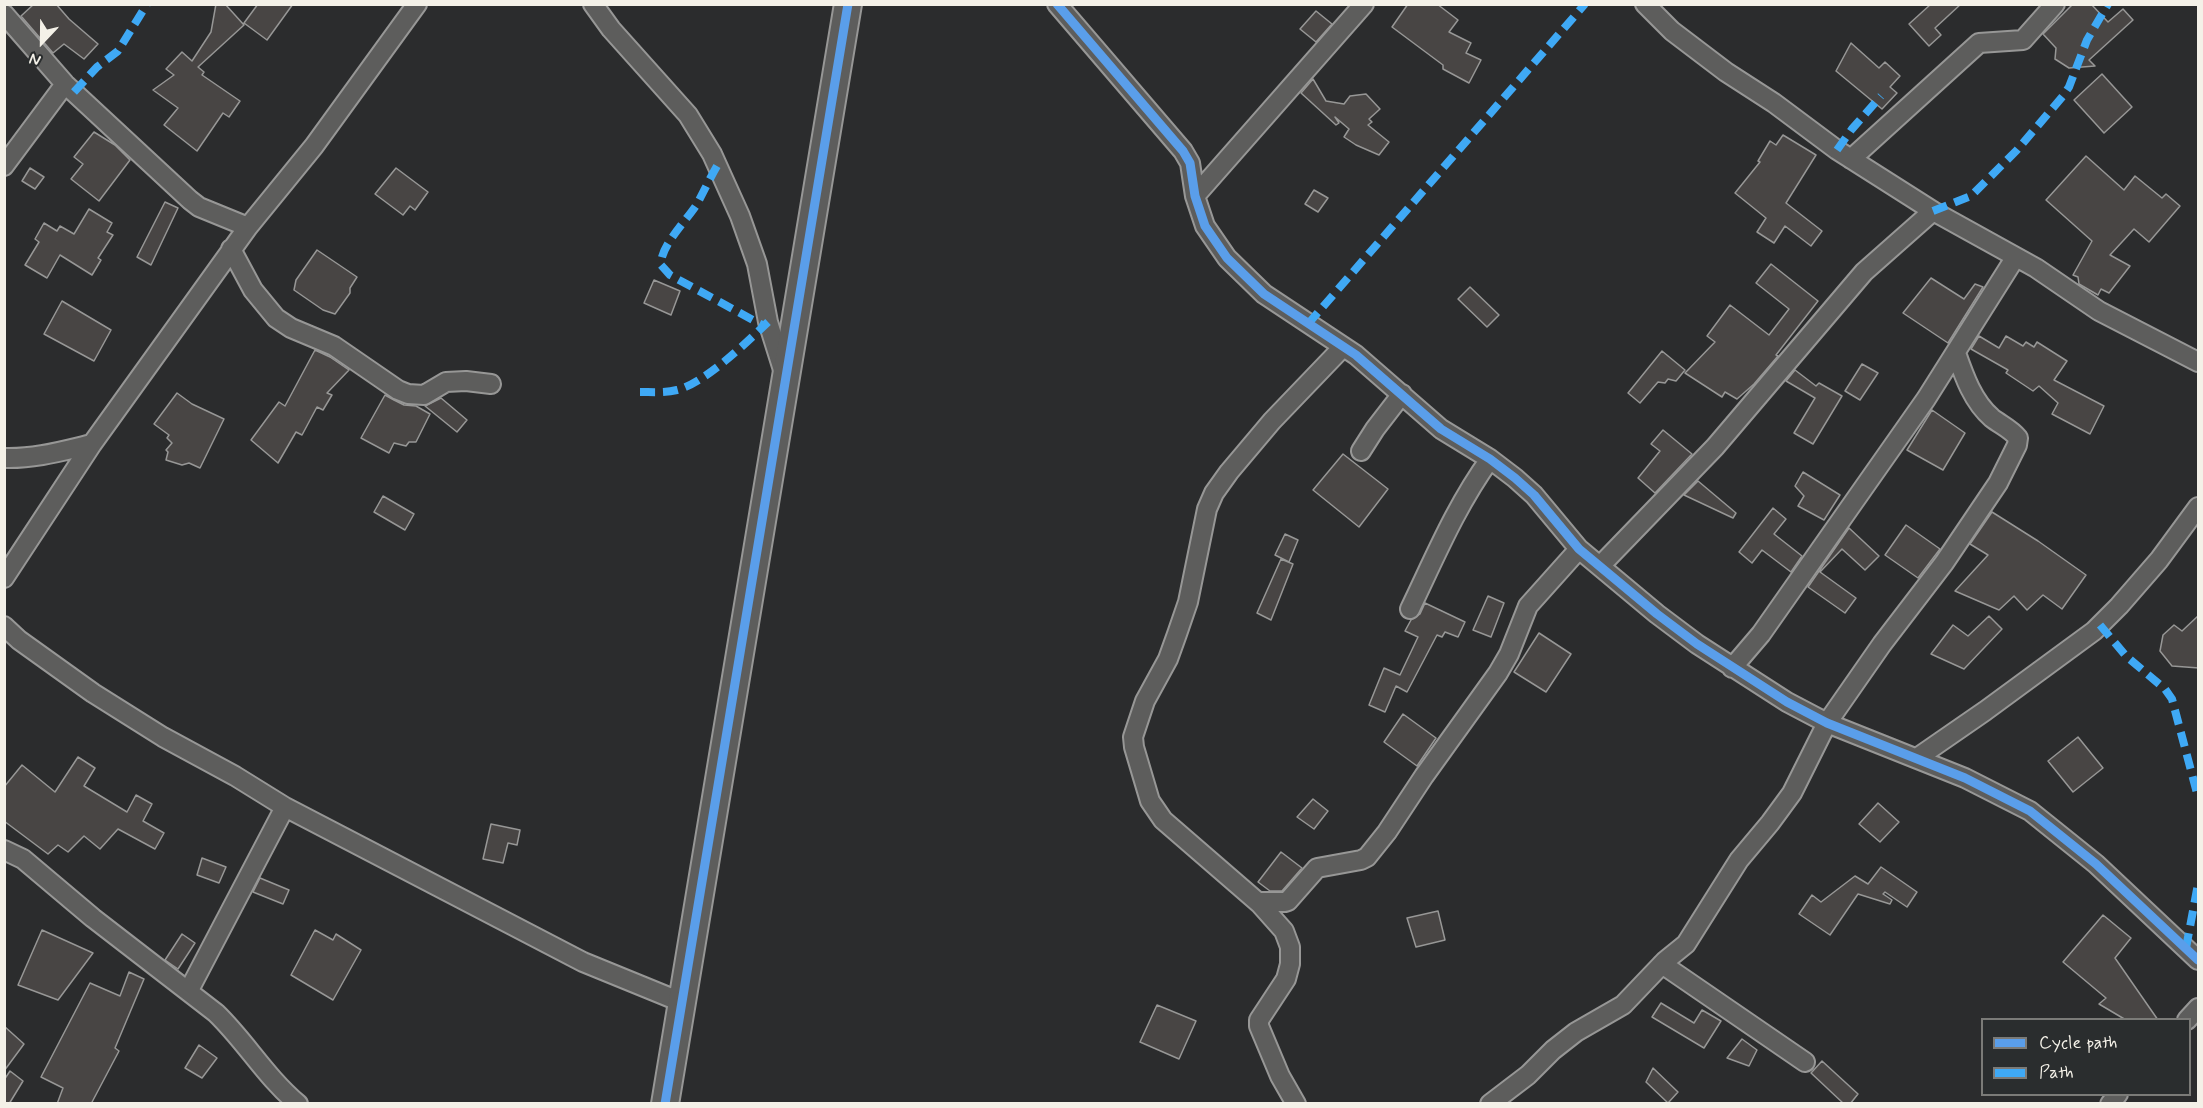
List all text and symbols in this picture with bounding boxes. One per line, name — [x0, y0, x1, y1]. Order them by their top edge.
north arrow — [12, 12, 72, 72]
text: N — [26, 47, 44, 71]
legend — [1981, 1018, 2191, 1096]
text: Cycle path — [2039, 1031, 2117, 1055]
text: Path — [2039, 1061, 2074, 1085]

